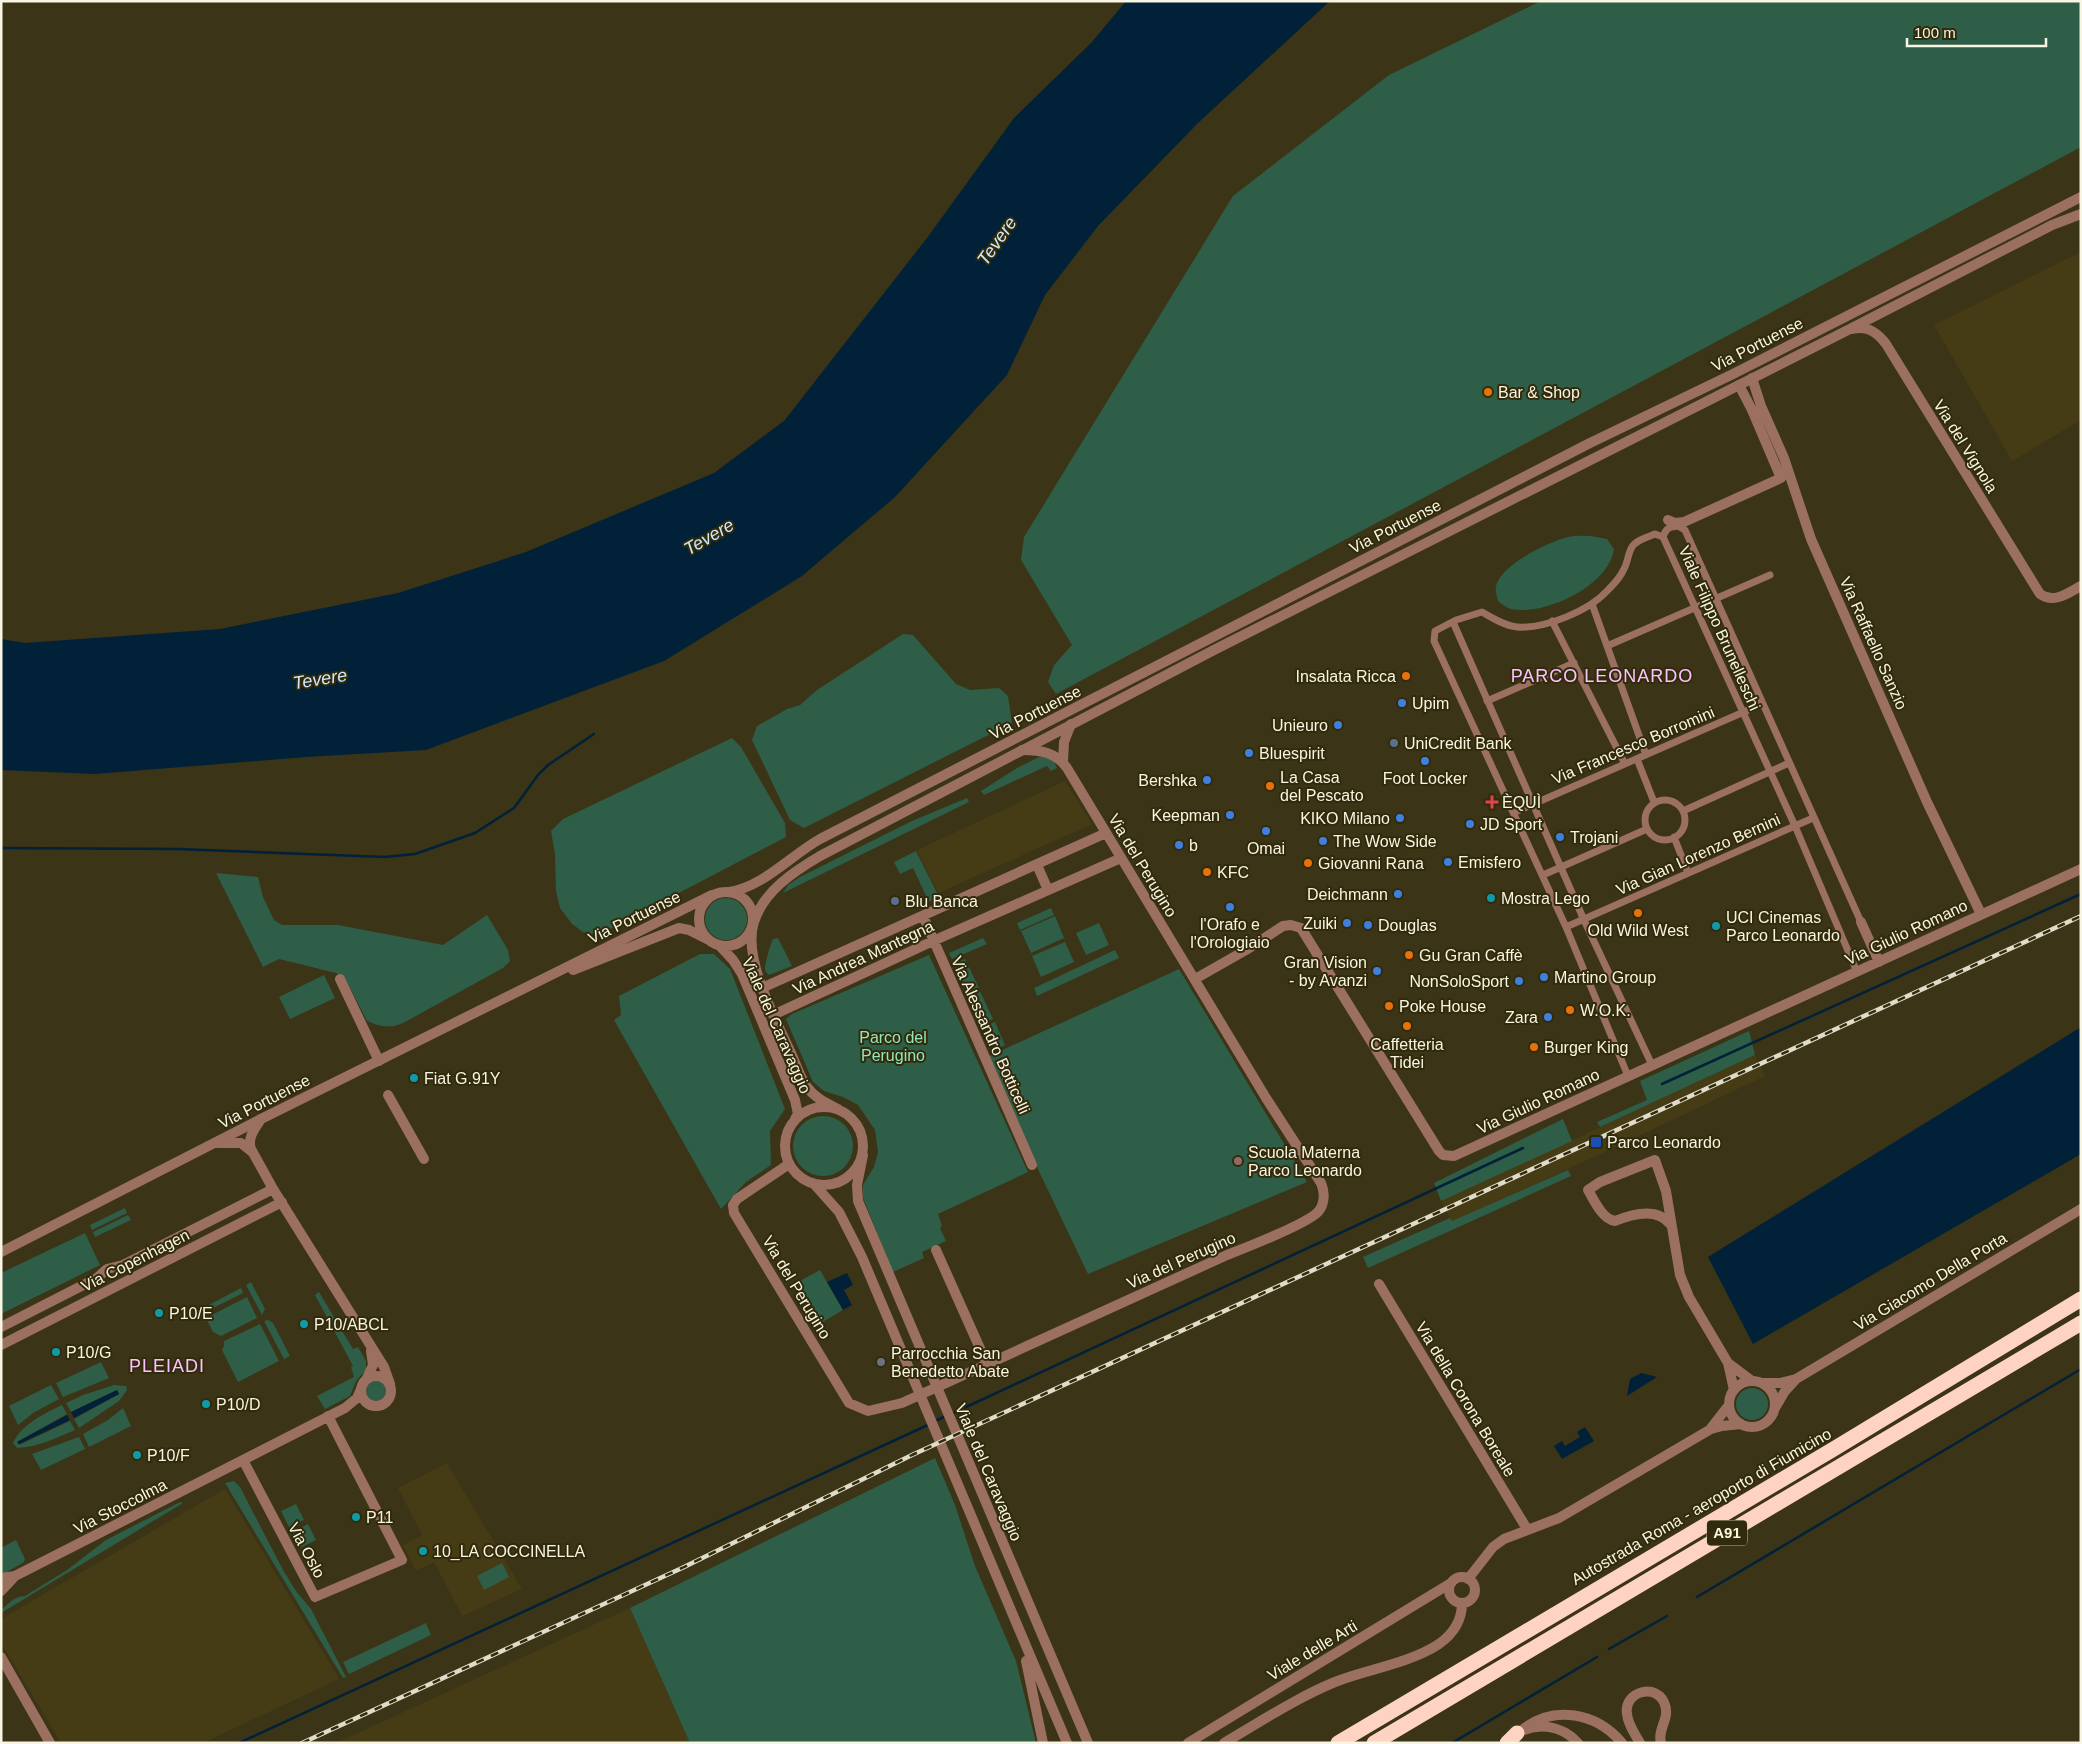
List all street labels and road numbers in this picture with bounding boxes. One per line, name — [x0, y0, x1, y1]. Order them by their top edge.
street label: Via Portuense — [1709, 314, 1806, 375]
street label: Via del Vignola — [1930, 397, 2001, 496]
street label: Via Portuense — [1347, 496, 1444, 557]
street label: Viale Filippo Brunelleschi — [1675, 543, 1764, 713]
street label: Via Raffaello Sanzio — [1837, 574, 1911, 712]
street label: Via Portuense — [987, 682, 1084, 743]
street label: Via Francesco Borromini — [1549, 703, 1717, 787]
street label: Via del Perugino — [1105, 811, 1180, 920]
street label: Via Gian Lorenzo Bernini — [1614, 811, 1783, 898]
street label: Via Portuense — [585, 888, 683, 947]
street label: Via Giulio Romano — [1842, 897, 1970, 968]
street label: Via Andrea Mantegna — [790, 917, 936, 998]
street label: Viale del Caravaggio — [739, 954, 814, 1096]
street label: Via Alessandro Botticelli — [948, 954, 1033, 1117]
street label: Via Giulio Romano — [1474, 1066, 1602, 1137]
street label: Via Portuense — [216, 1071, 313, 1132]
street label: Via Copenhagen — [78, 1226, 192, 1295]
street label: Via del Perugino — [1124, 1229, 1238, 1292]
street label: Via Giacomo Della Porta — [1851, 1229, 2010, 1334]
street label: Via del Perugino — [759, 1233, 834, 1342]
street label: Via della Corona Boreale — [1413, 1319, 1519, 1480]
street label: Viale del Caravaggio — [952, 1401, 1025, 1543]
street label: Autostrada Roma - aeroporto di Fiumicino — [1568, 1425, 1834, 1588]
street label: Via Stoccolma — [71, 1476, 170, 1537]
street label: Via Oslo — [285, 1520, 328, 1581]
road number: A91 — [1707, 1520, 1747, 1546]
street label: Viale delle Arti — [1265, 1617, 1360, 1684]

